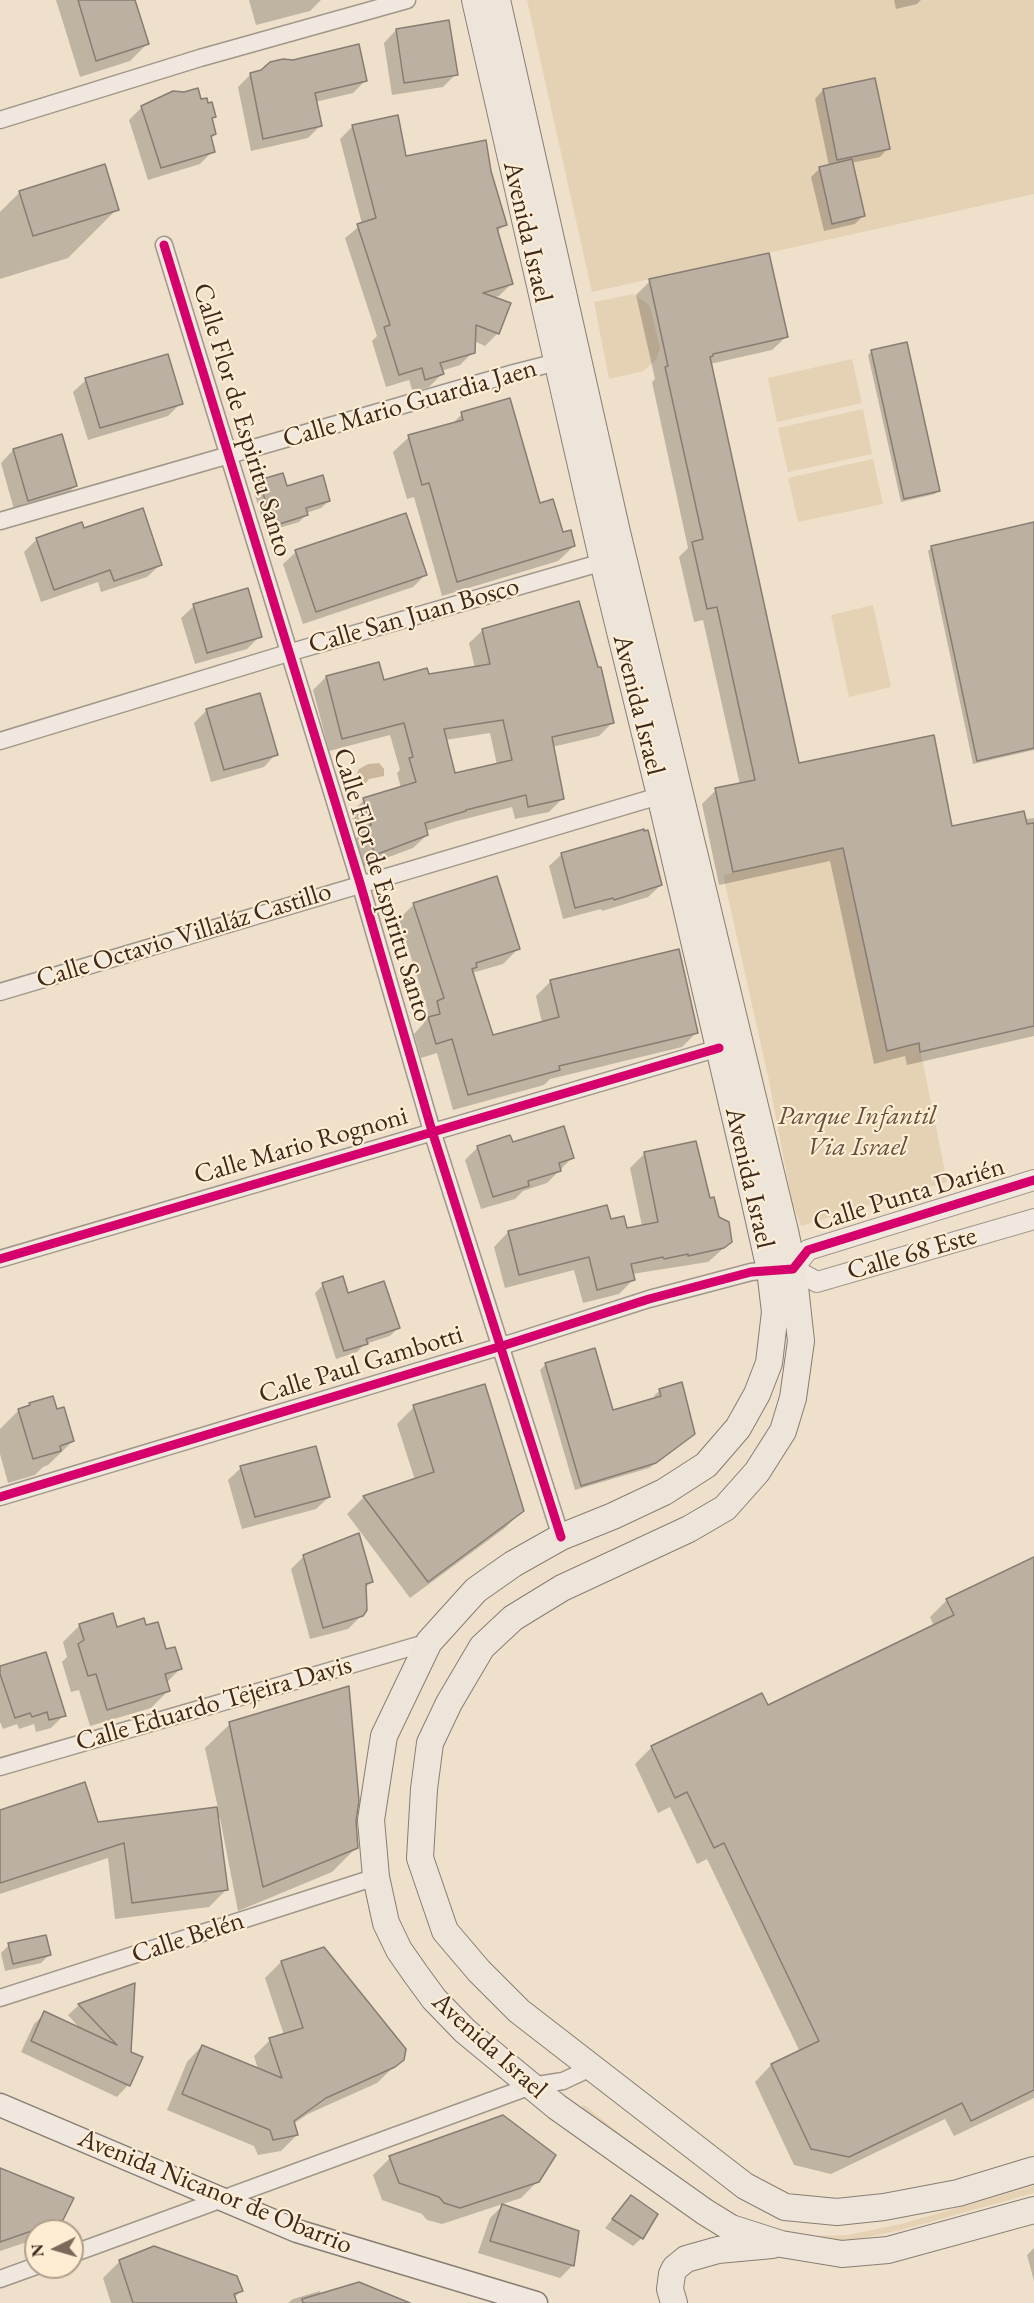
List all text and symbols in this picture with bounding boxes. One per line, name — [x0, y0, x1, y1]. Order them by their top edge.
street label: Avenida Israel — [495, 158, 559, 306]
street label: Calle Flor de Espiritu Santo — [185, 279, 299, 561]
street label: Calle Mario Guardia Jaen — [279, 352, 541, 456]
street label: Calle San Juan Bosco — [305, 570, 523, 662]
street label: Avenida Israel — [605, 631, 671, 779]
street label: Calle Flor de Espiritu Santo — [325, 744, 439, 1026]
street label: Calle Octavio Villaláz Castillo — [33, 876, 335, 996]
street label: Calle Mario Rognoni — [190, 1100, 412, 1192]
park label: Parque Infantil Via Israel — [778, 1101, 936, 1164]
street label: Avenida Israel — [717, 1104, 781, 1252]
street label: Calle Punta Darién — [809, 1151, 1009, 1239]
street label: Calle 68 Este — [844, 1220, 980, 1288]
street label: Calle Paul Gambotti — [255, 1319, 467, 1411]
street label: Calle Eduardo Tejeira Davis — [72, 1649, 356, 1759]
street label: Calle Belén — [128, 1905, 248, 1971]
street label: Avenida Israel — [425, 1986, 553, 2106]
street label: Avenida Nicanor de Obarrio — [73, 2122, 357, 2262]
north arrow — [24, 2219, 84, 2279]
text: N — [27, 2243, 49, 2258]

